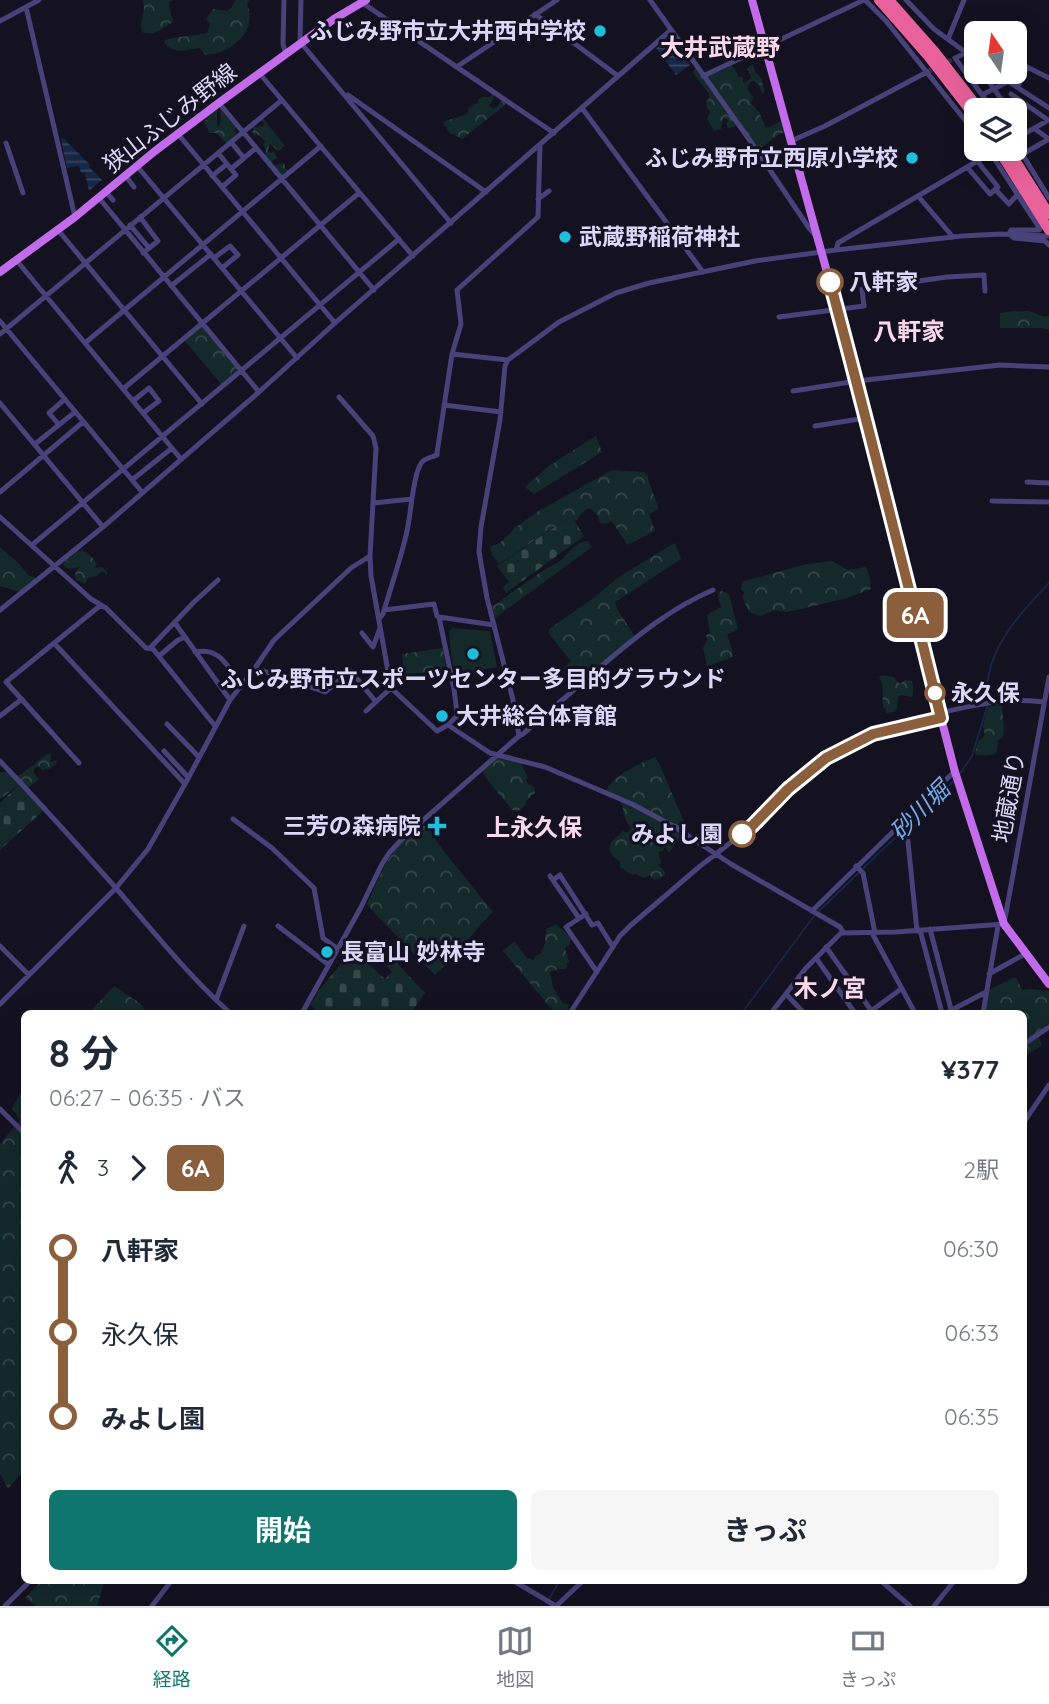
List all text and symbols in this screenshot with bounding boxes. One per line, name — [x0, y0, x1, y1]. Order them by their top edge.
place label: ふじみ野市立大井西中学校 — [310, 16, 586, 45]
north arrow — [964, 21, 1027, 84]
map controls — [964, 21, 1027, 161]
marker: ふじみ野市立大井西中学校 — [592, 23, 608, 39]
district label: 大井武蔵野 — [660, 32, 780, 62]
street label: 狭山ふじみ野線 — [97, 57, 242, 179]
button: layers — [964, 98, 1027, 161]
place label: ふじみ野市立西原小学校 — [645, 143, 898, 172]
marker: ふじみ野市立西原小学校 — [904, 150, 920, 166]
place label: 武蔵野稲荷神社 — [579, 222, 740, 251]
marker: 武蔵野稲荷神社 — [557, 229, 573, 245]
place label: 八軒家 — [849, 267, 918, 296]
marker: 八軒家 — [817, 269, 843, 295]
district label: 八軒家 — [873, 316, 945, 346]
line badge: 6A — [884, 592, 946, 638]
text: 6A — [901, 600, 929, 630]
marker: ふじみ野市⽴スポーツセンター多⽬的グラウンド — [465, 646, 481, 662]
place label: ふじみ野市⽴スポーツセンター多⽬的グラウンド — [220, 664, 726, 693]
place label: 永久保 — [951, 678, 1020, 707]
marker: 永久保 — [925, 683, 945, 703]
place label: 大井総合体育館 — [456, 701, 617, 730]
marker: 大井総合体育館 — [434, 708, 450, 724]
street label: 地蔵通り — [986, 749, 1031, 845]
water label: 砂川堀 — [883, 771, 958, 846]
place label: 三芳の森病院 — [283, 811, 421, 840]
district label: 上永久保 — [486, 812, 582, 842]
marker: 三芳の森病院 — [427, 816, 447, 836]
place label: みよし園 — [631, 819, 723, 848]
marker: みよし園 — [729, 821, 755, 847]
place label: 長富山 妙林寺 — [341, 937, 485, 966]
marker: 長富山 妙林寺 — [319, 944, 335, 960]
district label: 木ノ宮 — [794, 973, 866, 1003]
text: 8 分 — [49, 1029, 118, 1077]
text: ¥377 — [941, 1053, 999, 1086]
text: 06:27 – 06:35 · バス — [49, 1083, 246, 1112]
icon: walk — [49, 1149, 87, 1187]
icon: forward — [119, 1149, 157, 1187]
text: 3 — [97, 1153, 109, 1182]
text: 6A — [181, 1153, 210, 1183]
text: 2駅 — [963, 1155, 999, 1184]
text: 八軒家 — [101, 1234, 179, 1267]
text: 06:30 — [943, 1234, 999, 1263]
text: 永久保 — [101, 1318, 179, 1351]
text: 06:33 — [945, 1318, 999, 1347]
text: みよし園 — [101, 1402, 205, 1435]
text: 06:35 — [944, 1402, 999, 1431]
button: 開始 — [49, 1490, 517, 1570]
button: きっぷ — [531, 1490, 999, 1570]
tab: 経路 — [153, 1622, 191, 1691]
tab: 地図 — [496, 1622, 534, 1691]
tab: きっぷ — [840, 1622, 896, 1691]

